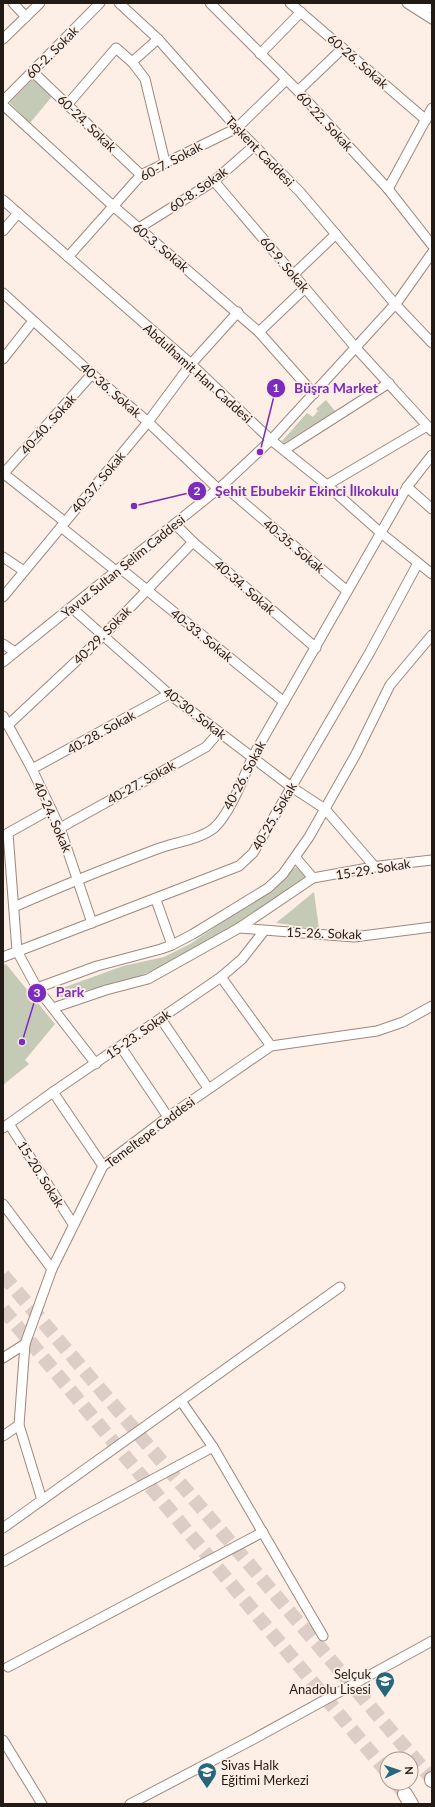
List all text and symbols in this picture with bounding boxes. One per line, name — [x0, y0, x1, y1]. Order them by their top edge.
street label: 60-2. Sokak — [22, 22, 82, 82]
street label: 60-26. Sokak — [324, 30, 392, 92]
street label: 60-22. Sokak — [293, 88, 357, 154]
street label: 60-24. Sokak — [54, 91, 120, 155]
street label: Taşkent Caddesi — [222, 112, 298, 190]
street label: 60-7. Sokak — [137, 138, 205, 184]
street label: 60-8. Sokak — [166, 163, 231, 215]
street label: 60-3. Sokak — [130, 219, 192, 275]
street label: 60-9. Sokak — [257, 233, 313, 295]
street label: Abdulhamit Han Caddesi — [140, 320, 256, 426]
street label: 40-36. Sokak — [77, 359, 145, 421]
callout: Büşra Market — [266, 375, 386, 401]
text: Büşra Market — [294, 379, 379, 396]
text: 1 — [273, 380, 280, 395]
street label: 40-40. Sokak — [17, 390, 79, 457]
street label: 40-37. Sokak — [68, 448, 129, 516]
callout: Şehit Ebubekir Ekinci İlkokulu — [187, 478, 407, 504]
text: Şehit Ebubekir Ekinci İlkokulu — [215, 482, 399, 499]
text: 2 — [194, 483, 201, 498]
street label: Yavuz Sultan Selim Caddesi — [58, 511, 188, 621]
street label: 40-35. Sokak — [260, 516, 328, 577]
street label: 40-34. Sokak — [211, 556, 279, 618]
street label: 40-29. Sokak — [70, 602, 135, 667]
street label: 40-33. Sokak — [168, 605, 237, 665]
street label: 40-30. Sokak — [160, 683, 230, 743]
street label: 40-28. Sokak — [64, 707, 138, 757]
street label: 40-26. Sokak — [219, 738, 269, 812]
street label: 40-27. Sokak — [104, 757, 178, 807]
street label: 40-24. Sokak — [30, 779, 76, 855]
street label: 40-25. Sokak — [248, 779, 300, 853]
street label: 15-29. Sokak — [334, 855, 412, 883]
street label: 15-26. Sokak — [286, 924, 362, 942]
callout: Park — [27, 980, 92, 1006]
text: Park — [56, 983, 85, 1000]
text: 3 — [34, 985, 41, 1000]
street label: 15-23. Sokak — [103, 1006, 174, 1062]
street label: Temeltepe Caddesi — [102, 1093, 198, 1171]
street label: 15-20. Sokak — [14, 1138, 68, 1211]
place label: Selçuk Anadolu Lisesi — [289, 1666, 371, 1697]
school or university icon: Selçuk Anadolu Lisesi — [374, 1670, 396, 1698]
north arrow — [379, 1751, 419, 1791]
place label: Sivas Halk Eğitimi Merkezi — [221, 1757, 309, 1788]
school or university icon: Sivas Halk Eğitimi Merkezi — [196, 1761, 218, 1789]
text: N — [403, 1766, 416, 1775]

